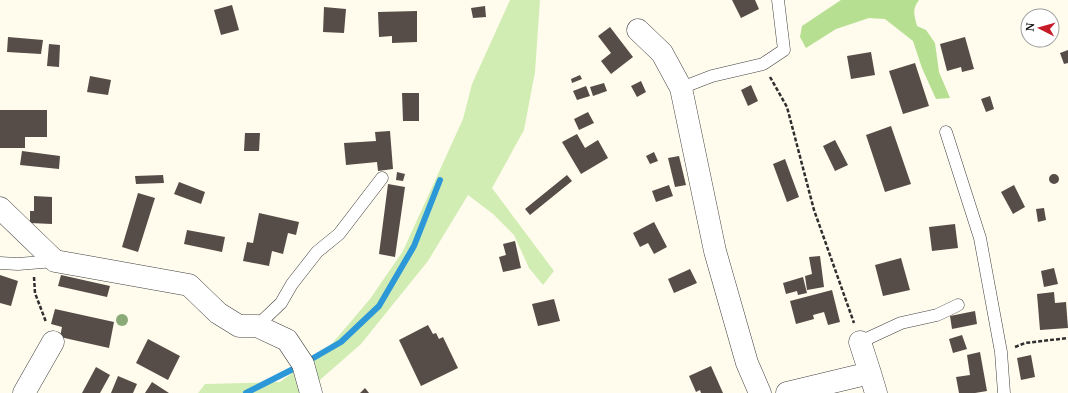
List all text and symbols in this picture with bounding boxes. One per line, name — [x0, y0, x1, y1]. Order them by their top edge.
north arrow — [1020, 8, 1060, 48]
text: N — [1022, 21, 1038, 32]

